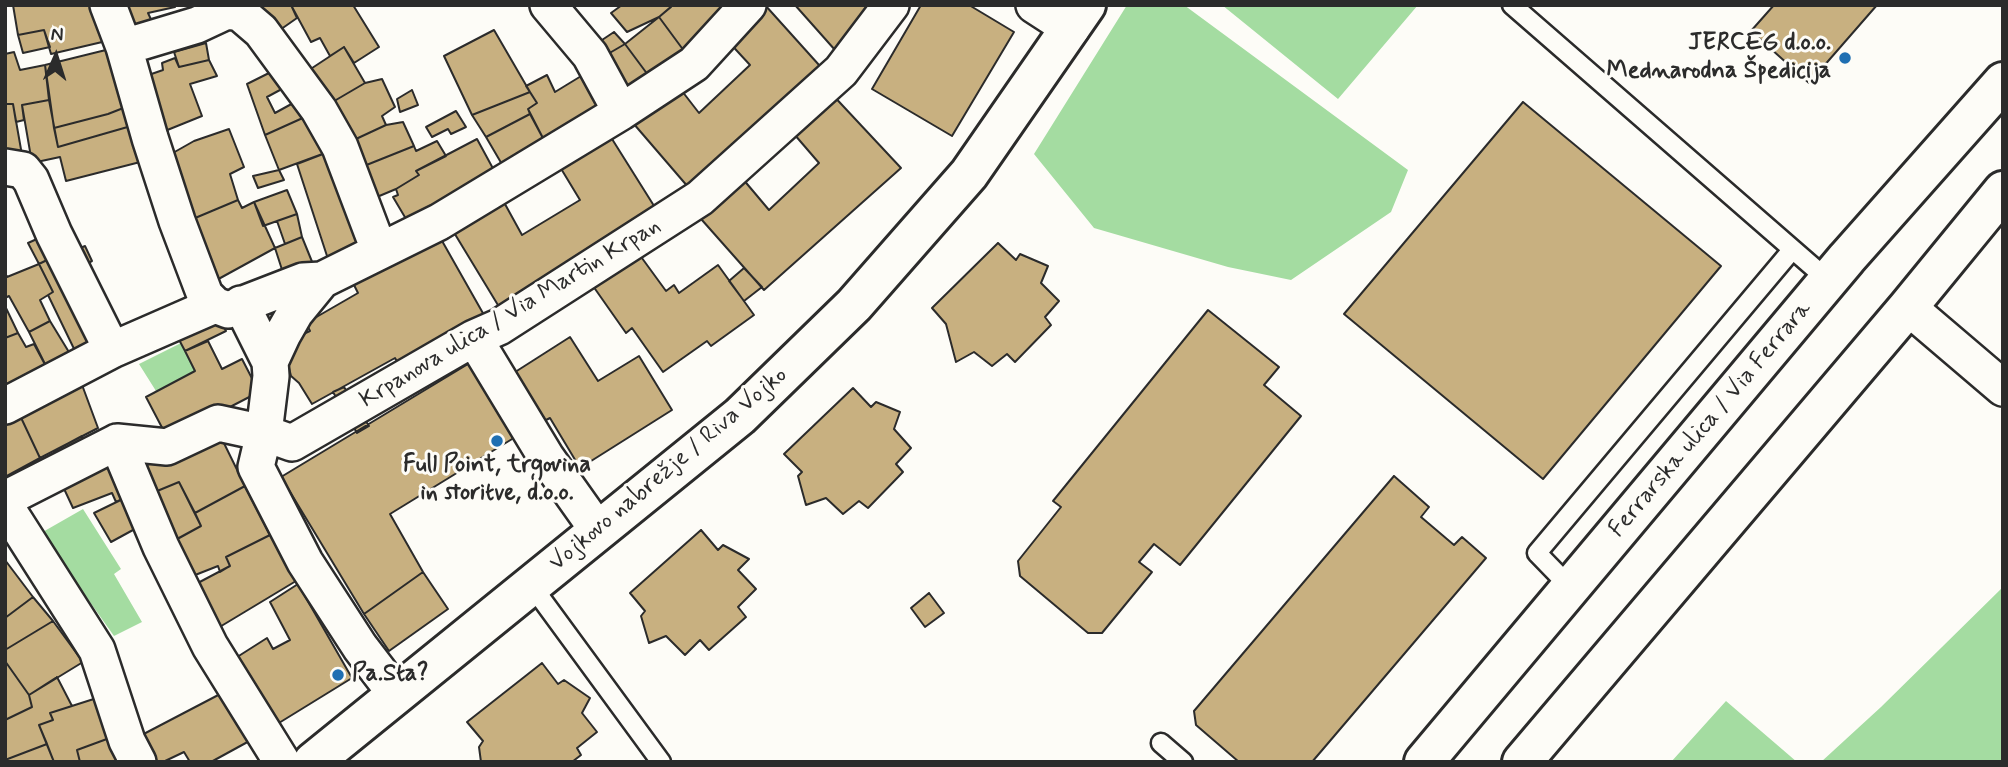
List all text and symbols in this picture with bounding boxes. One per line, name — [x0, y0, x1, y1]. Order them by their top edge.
north arrow — [21, 21, 91, 91]
text: N — [50, 22, 64, 47]
place label: JERCEG d.o.o. Mednarodna Špedicija — [1607, 30, 1831, 86]
marker: JERCEG d.o.o. Mednarodna Špedicija — [1837, 50, 1853, 66]
street label: Krpanova ulica / Via Martin Krpan — [355, 213, 667, 415]
street label: Ferrarska ulica / Via Ferrara — [1604, 296, 1818, 544]
street label: Vojkovo nabrežje / Riva Vojko — [544, 362, 794, 578]
marker: Full Point, trgovina in storitve, d.o.o. — [489, 433, 505, 449]
place label: Full Point, trgovina in storitve, d.o.o. — [403, 452, 591, 508]
place label: Pa.Sta? — [352, 661, 428, 689]
marker: Pa.Sta? — [330, 667, 346, 683]

